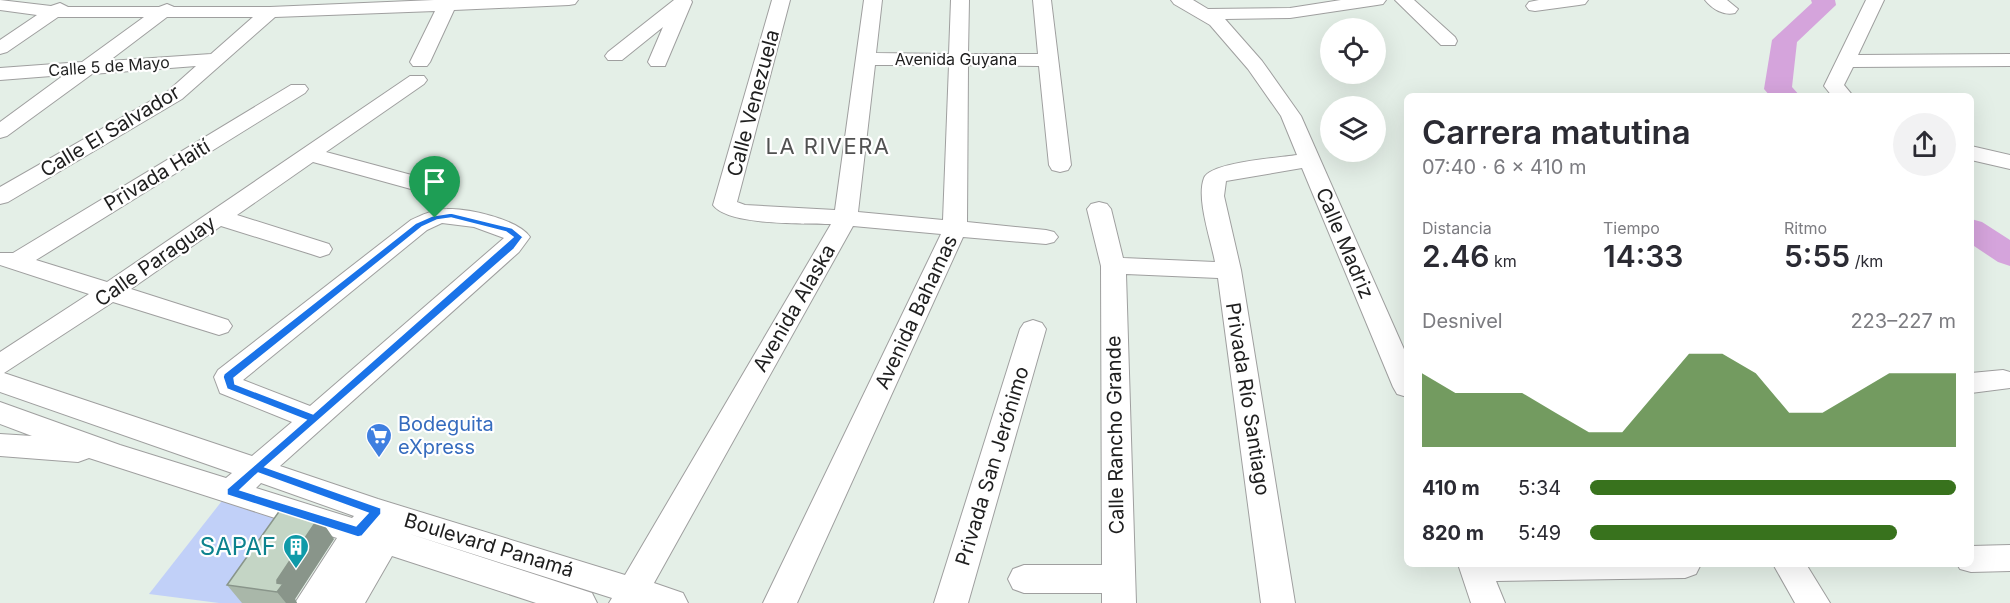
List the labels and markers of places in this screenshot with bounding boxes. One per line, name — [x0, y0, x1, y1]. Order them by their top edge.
pin — [409, 156, 460, 218]
place label: Bodeguita eXpress — [398, 412, 494, 459]
supermarket icon: Bodeguita eXpress — [364, 421, 394, 459]
place label: SAPAF — [200, 532, 276, 561]
building icon: SAPAF — [281, 532, 311, 570]

